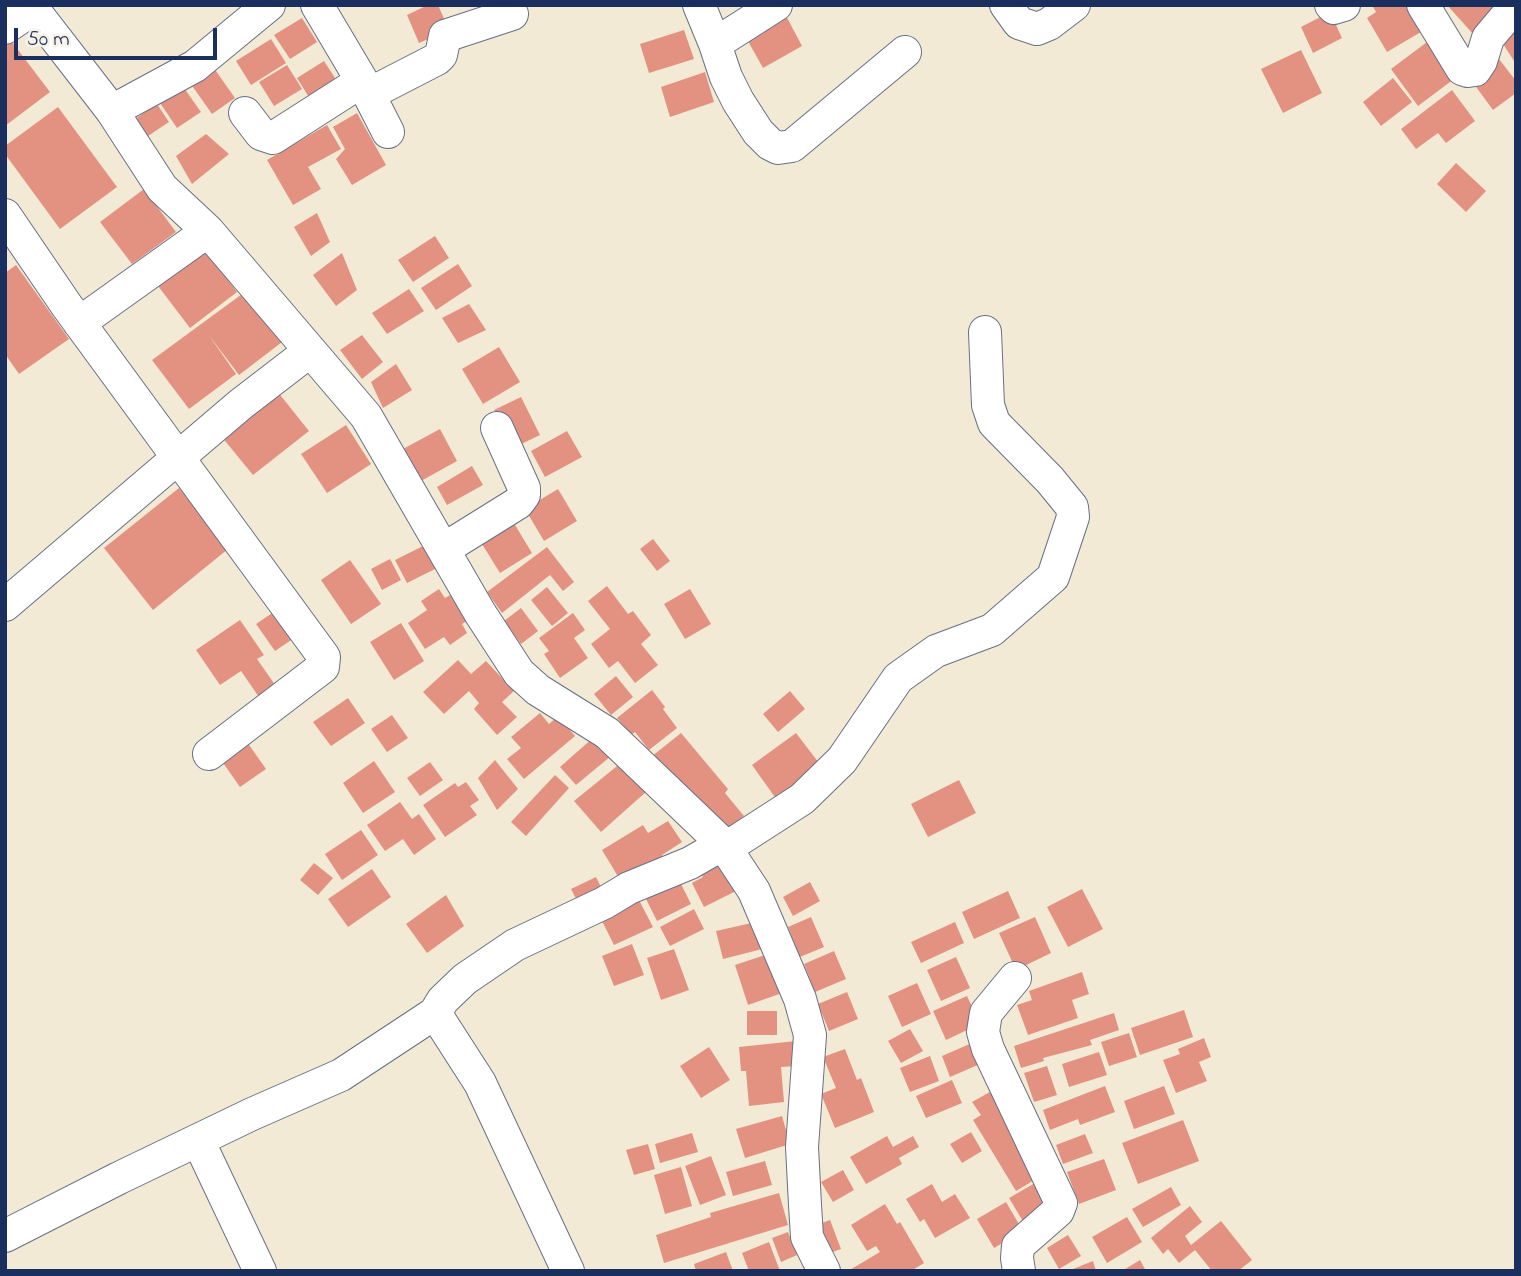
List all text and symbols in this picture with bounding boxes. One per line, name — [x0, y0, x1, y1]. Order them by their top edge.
scale bar — [18, 14, 220, 58]
text: 50 m — [27, 25, 70, 55]

